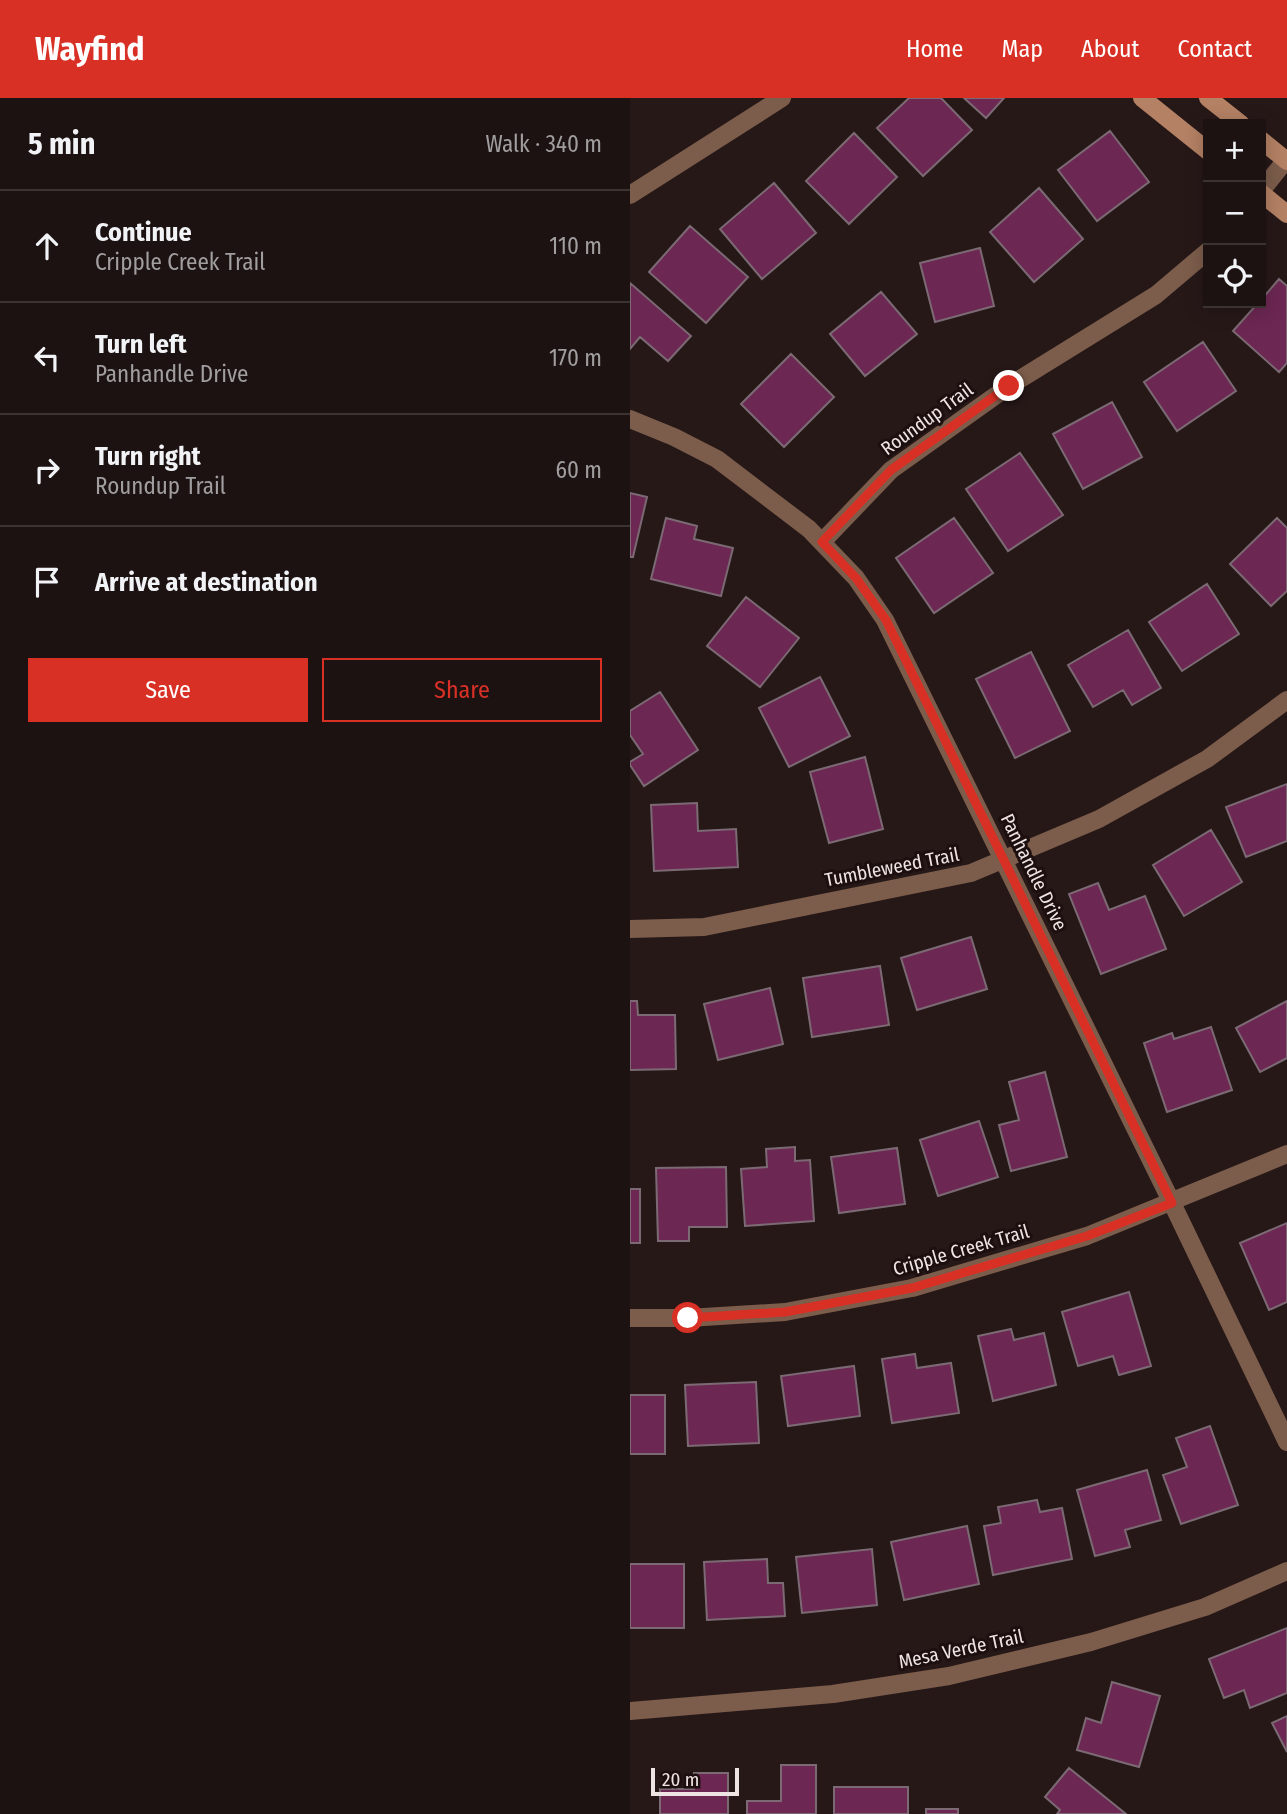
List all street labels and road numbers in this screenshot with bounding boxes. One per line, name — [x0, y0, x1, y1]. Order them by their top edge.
street label: Roundup Trail — [877, 378, 977, 460]
street label: Panhandle Drive — [996, 810, 1072, 934]
street label: Tumbleweed Trail — [823, 843, 961, 891]
street label: Cripple Creek Trail — [890, 1220, 1032, 1280]
street label: Mesa Verde Trail — [897, 1625, 1025, 1673]

